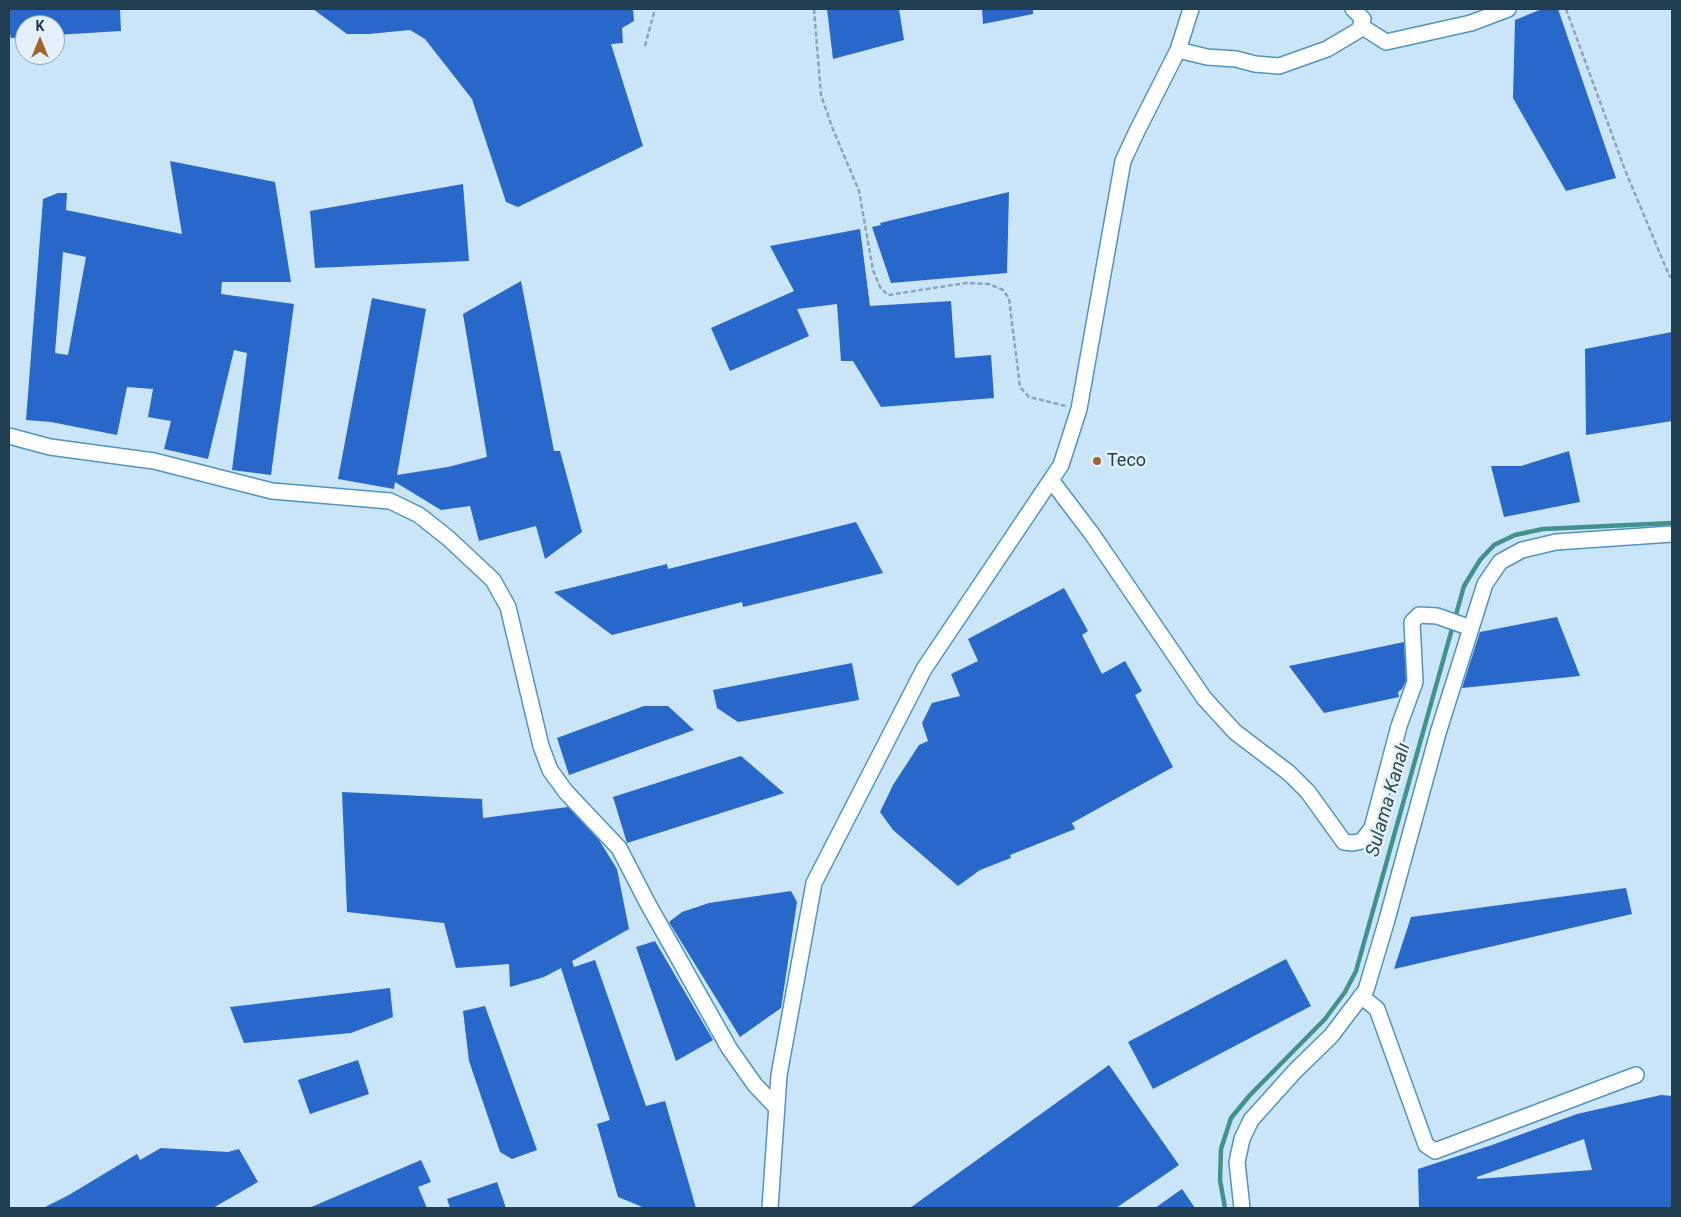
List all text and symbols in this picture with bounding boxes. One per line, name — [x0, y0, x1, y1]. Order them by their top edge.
north arrow — [15, 15, 65, 65]
text: K — [36, 18, 44, 34]
place label: Teco — [1107, 450, 1146, 472]
marker: Teco — [1091, 455, 1103, 467]
water label: Sulama Kanalı — [1362, 740, 1416, 860]

